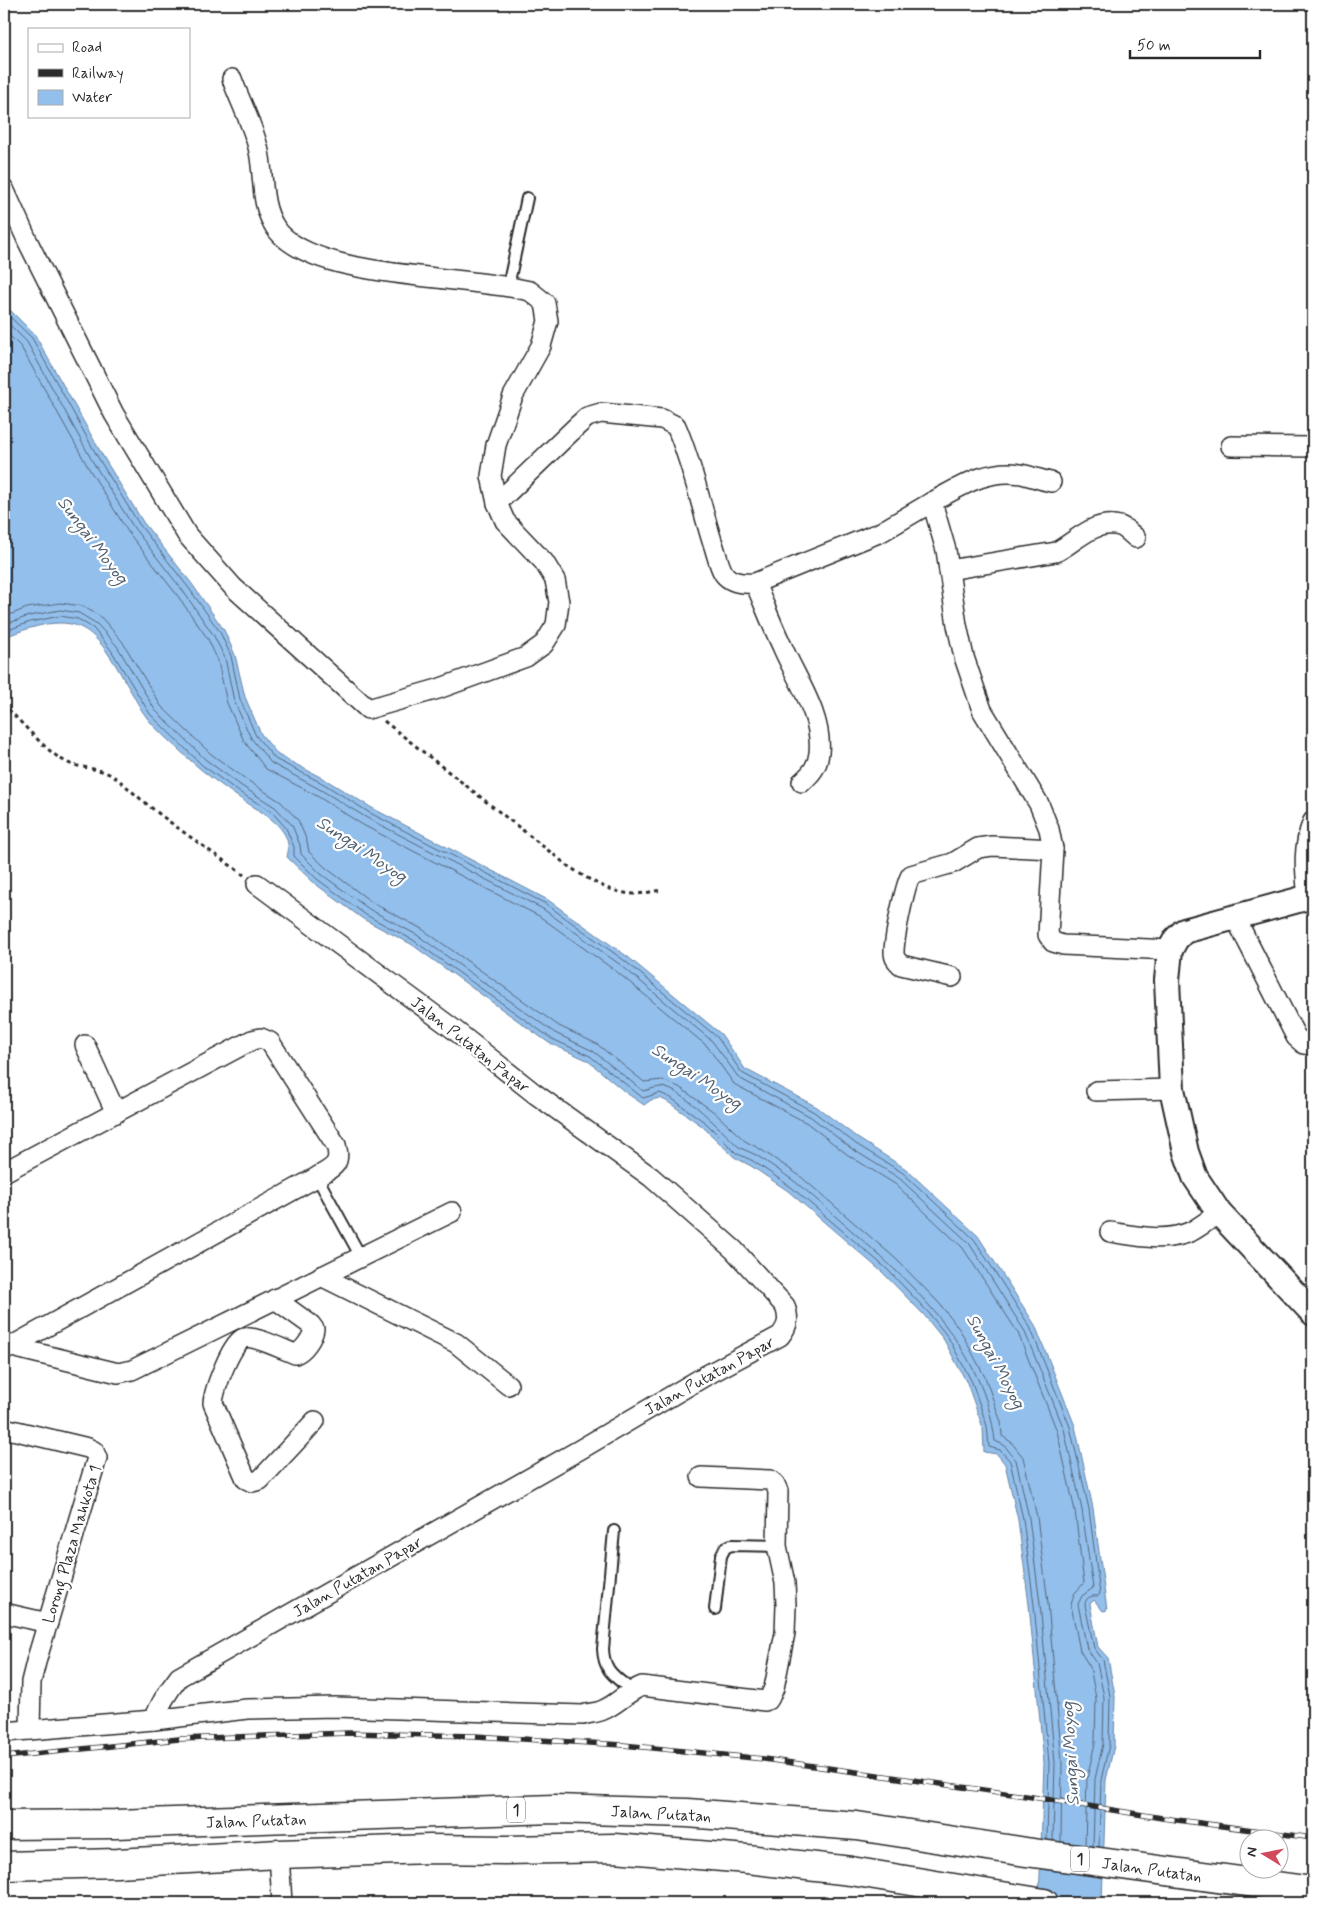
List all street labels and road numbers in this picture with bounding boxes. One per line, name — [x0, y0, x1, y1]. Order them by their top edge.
street label: Jalan Putatan Papar — [406, 992, 534, 1098]
street label: Jalan Putatan Papar — [641, 1332, 779, 1421]
street label: Lorong Plaza Mahkota 1 — [38, 1463, 107, 1626]
street label: Jalan Putatan Papar — [290, 1532, 426, 1623]
road number: 1 — [507, 1798, 525, 1822]
street label: Jalan Putatan — [610, 1801, 712, 1828]
street label: Jalan Putatan — [205, 1809, 307, 1834]
road number: 1 — [1071, 1846, 1089, 1872]
street label: Jalan Putatan — [1101, 1853, 1203, 1888]

